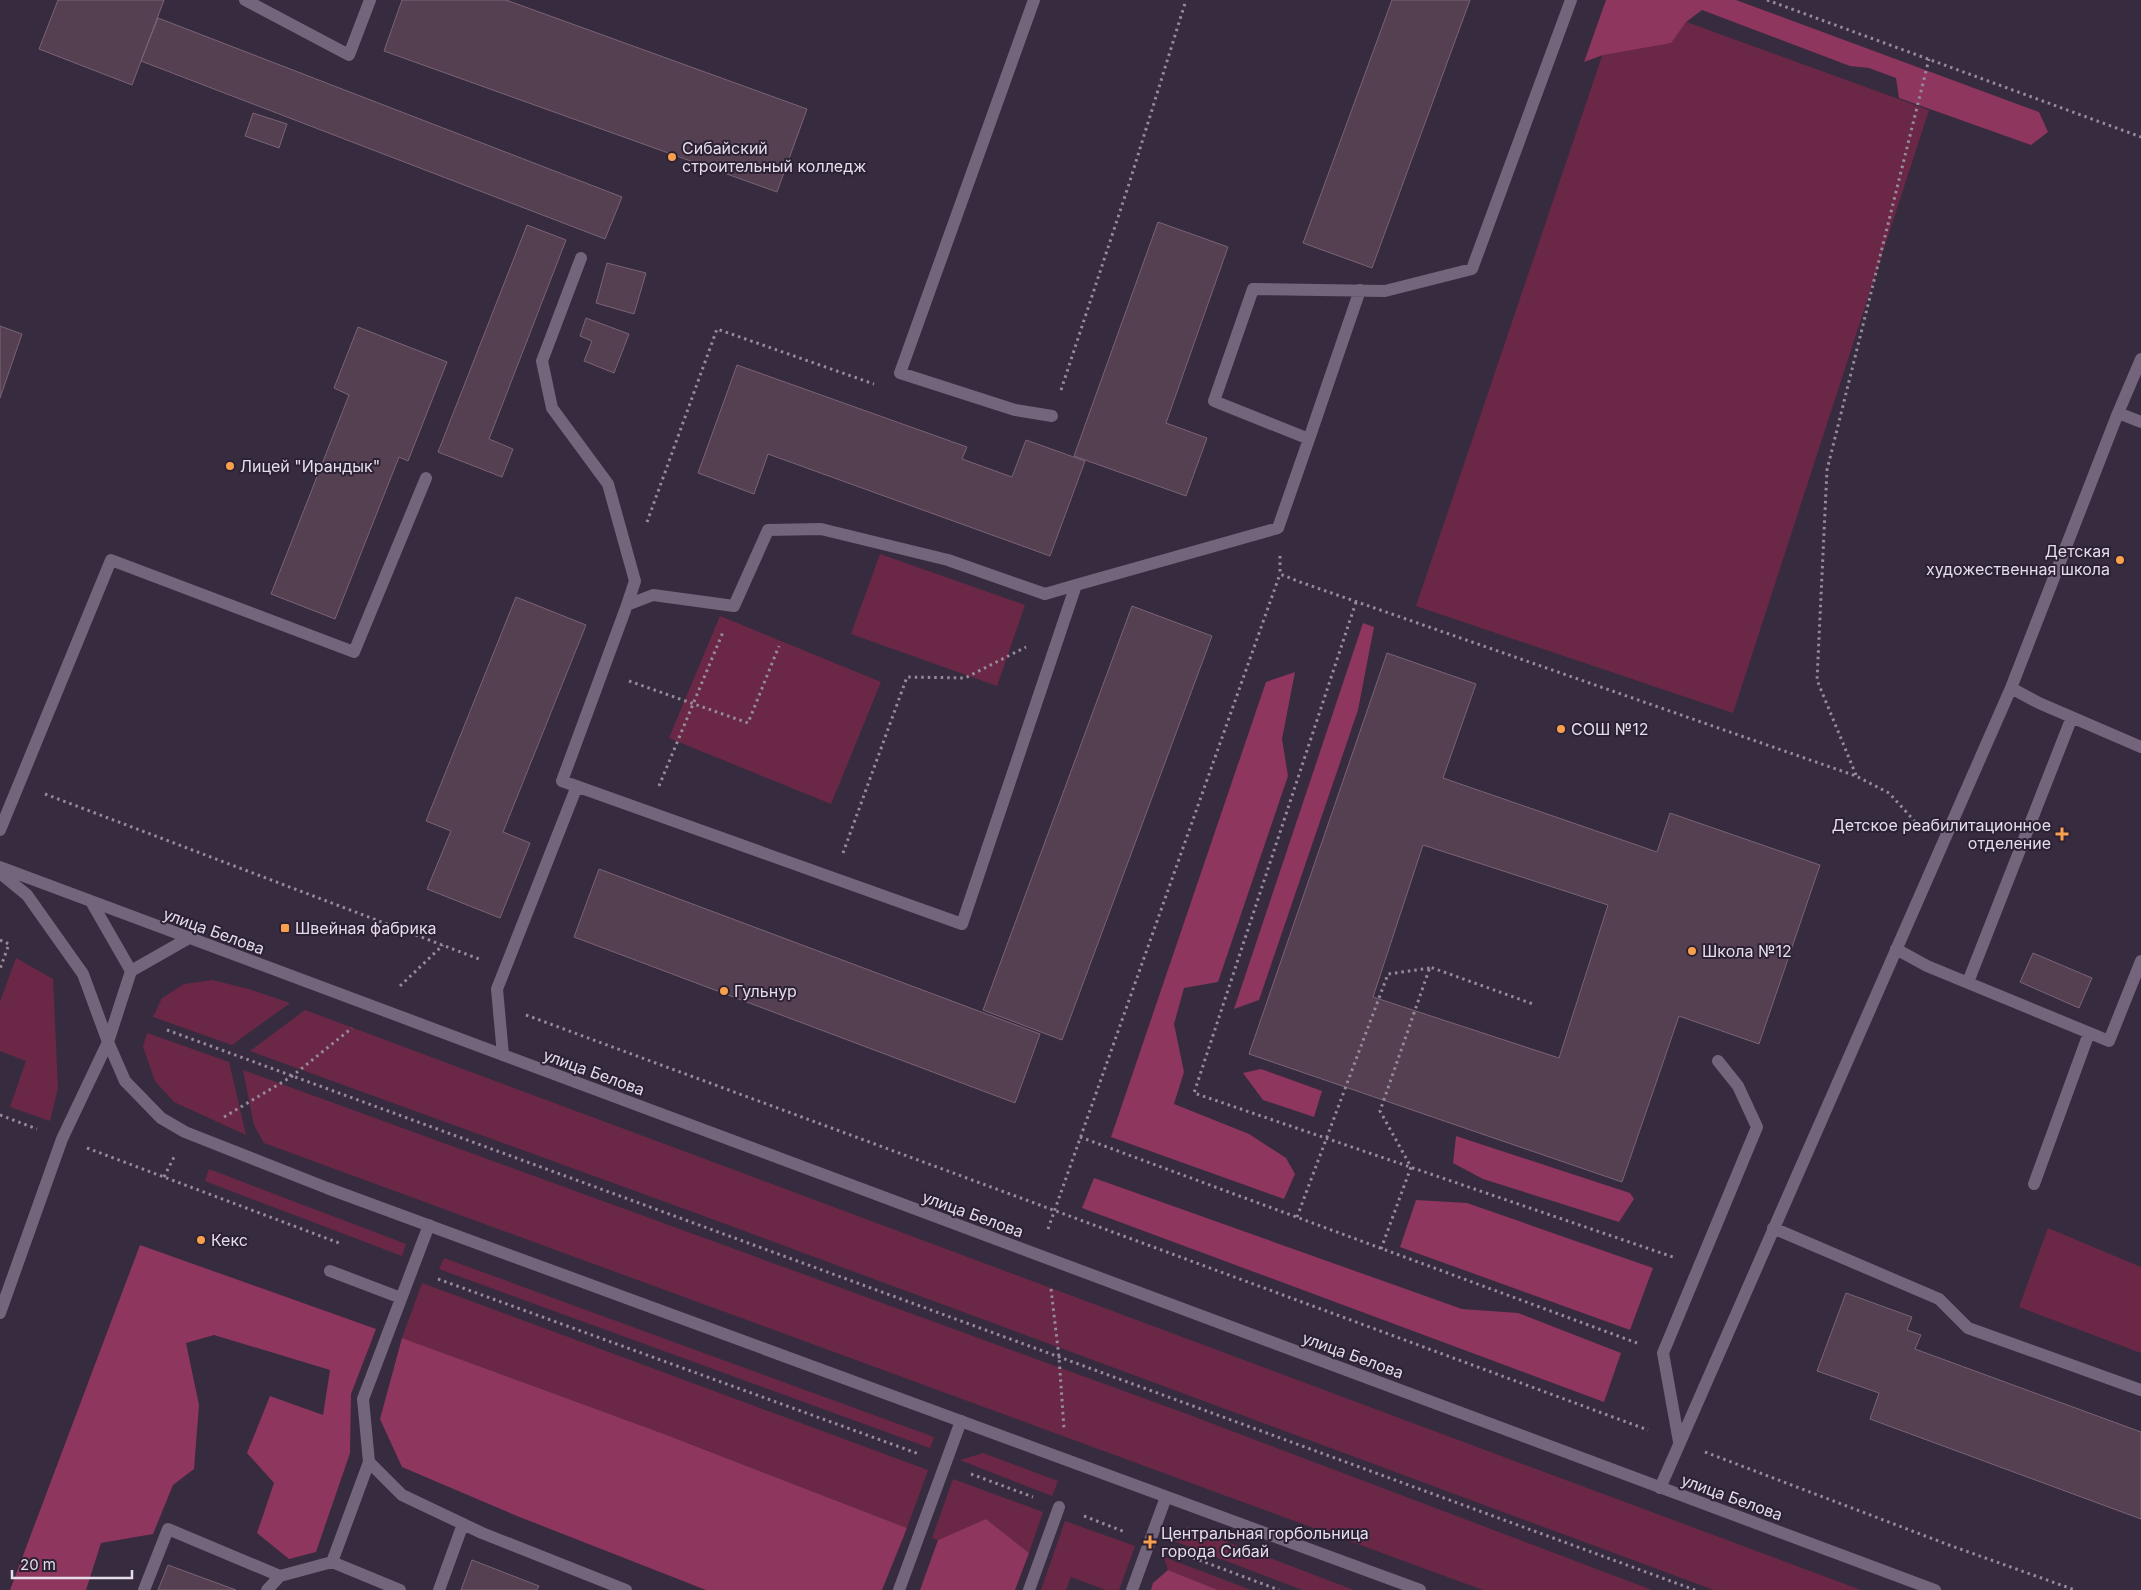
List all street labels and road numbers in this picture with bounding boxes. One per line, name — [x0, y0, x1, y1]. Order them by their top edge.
street label: улица Белова — [161, 903, 267, 959]
street label: улица Белова — [541, 1044, 647, 1100]
street label: улица Белова — [920, 1186, 1026, 1242]
street label: улица Белова — [1300, 1327, 1406, 1383]
street label: улица Белова — [1679, 1469, 1785, 1525]

